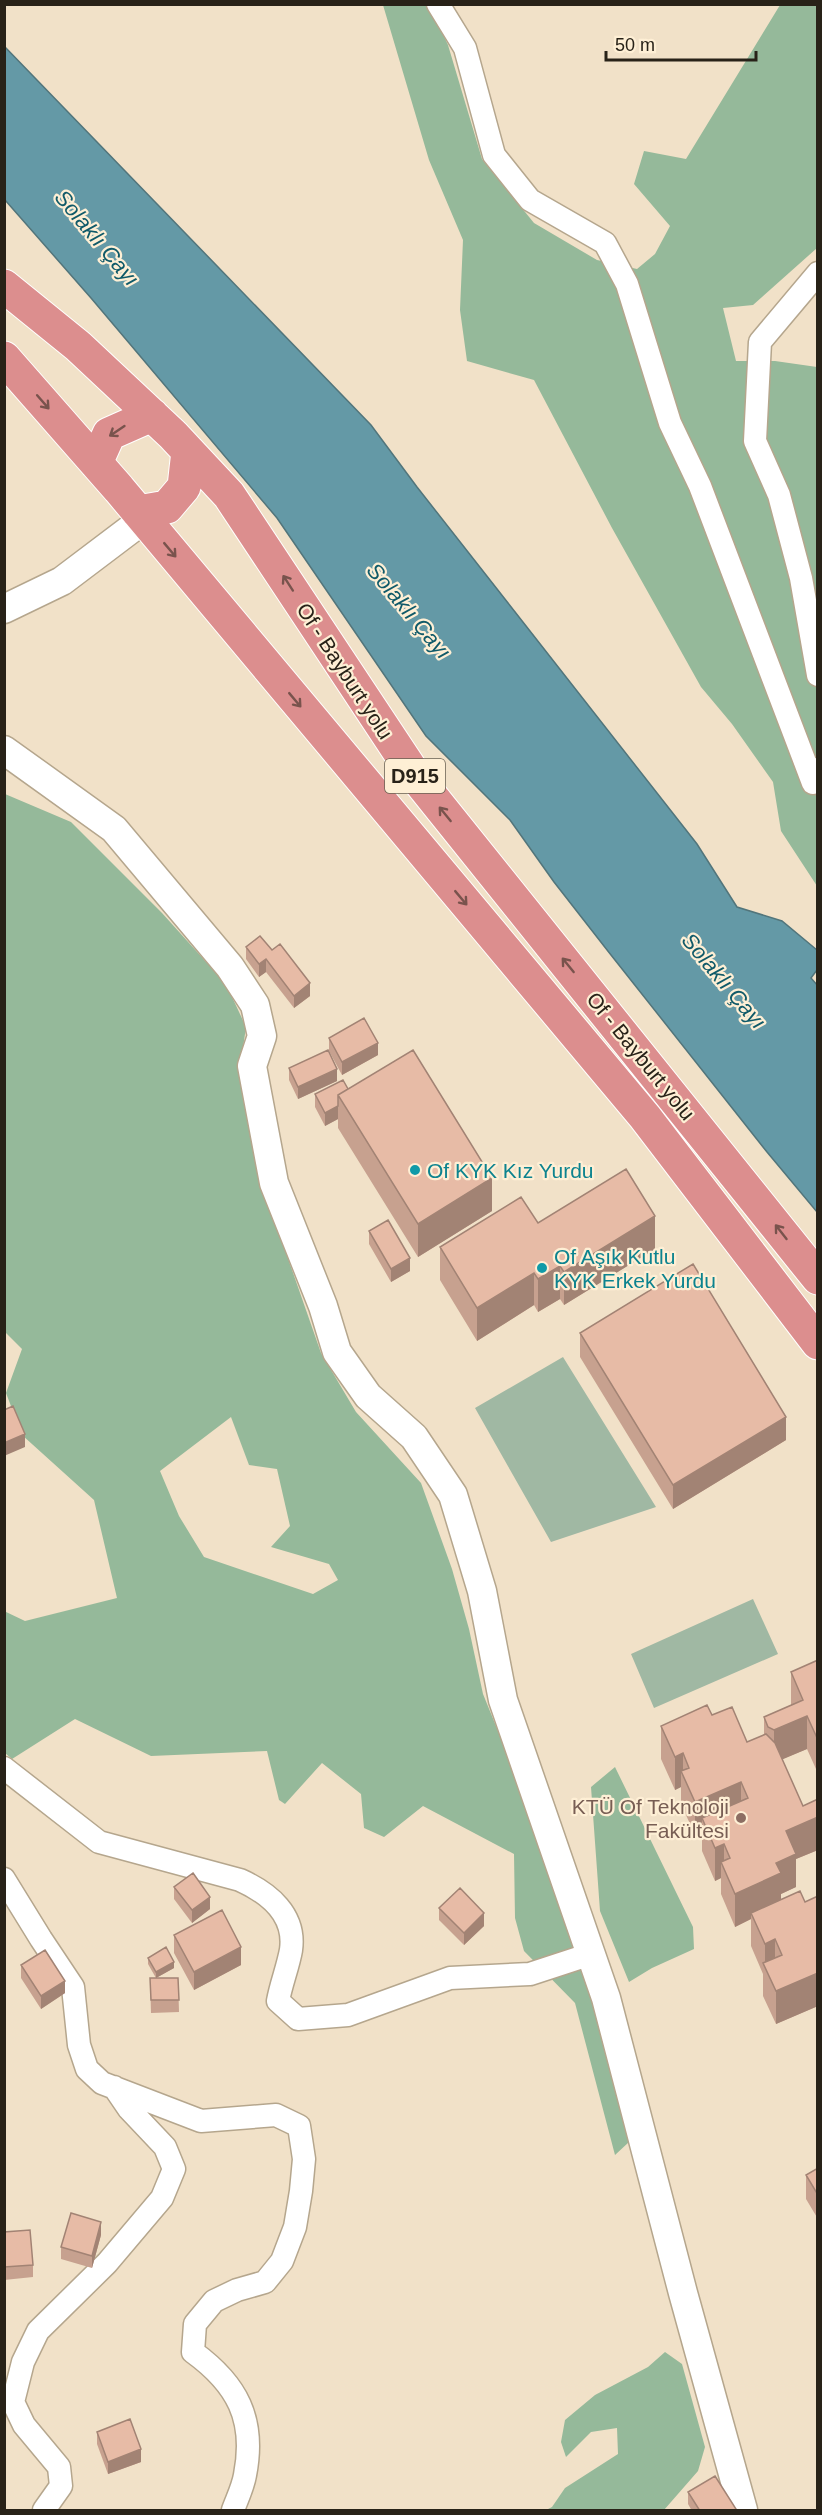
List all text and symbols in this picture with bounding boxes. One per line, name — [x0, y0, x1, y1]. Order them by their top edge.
scale bar — [606, 24, 756, 62]
text: 50 m — [615, 35, 655, 55]
water label: Solaklı Çayı — [50, 185, 144, 291]
one-way arrow — [36, 394, 50, 409]
one-way arrow — [109, 425, 125, 437]
one-way arrow — [163, 542, 177, 557]
water label: Solaklı Çayı — [362, 558, 456, 664]
one-way arrow — [281, 575, 294, 592]
street label: Of - Bayburt yolu — [292, 599, 398, 743]
one-way arrow — [288, 692, 302, 707]
road number: D915 — [385, 759, 445, 793]
one-way arrow — [439, 806, 452, 822]
one-way arrow — [454, 889, 467, 905]
water label: Solaklı Çayı — [677, 928, 771, 1034]
one-way arrow — [561, 958, 575, 973]
street label: Of - Bayburt yolu — [582, 988, 700, 1124]
place label: Of KYK Kız Yurdu — [427, 1159, 594, 1182]
marker: Of KYK Kız Yurdu — [408, 1163, 422, 1177]
one-way arrow — [775, 1225, 788, 1241]
place label: Of Aşık Kutlu KYK Erkek Yurdu — [554, 1245, 716, 1292]
marker: Of Aşık Kutlu KYK Erkek Yurdu — [535, 1261, 549, 1275]
place label: KTÜ Of Teknoloji Fakültesi — [572, 1795, 729, 1842]
marker: KTÜ Of Teknoloji Fakültesi — [734, 1811, 748, 1825]

